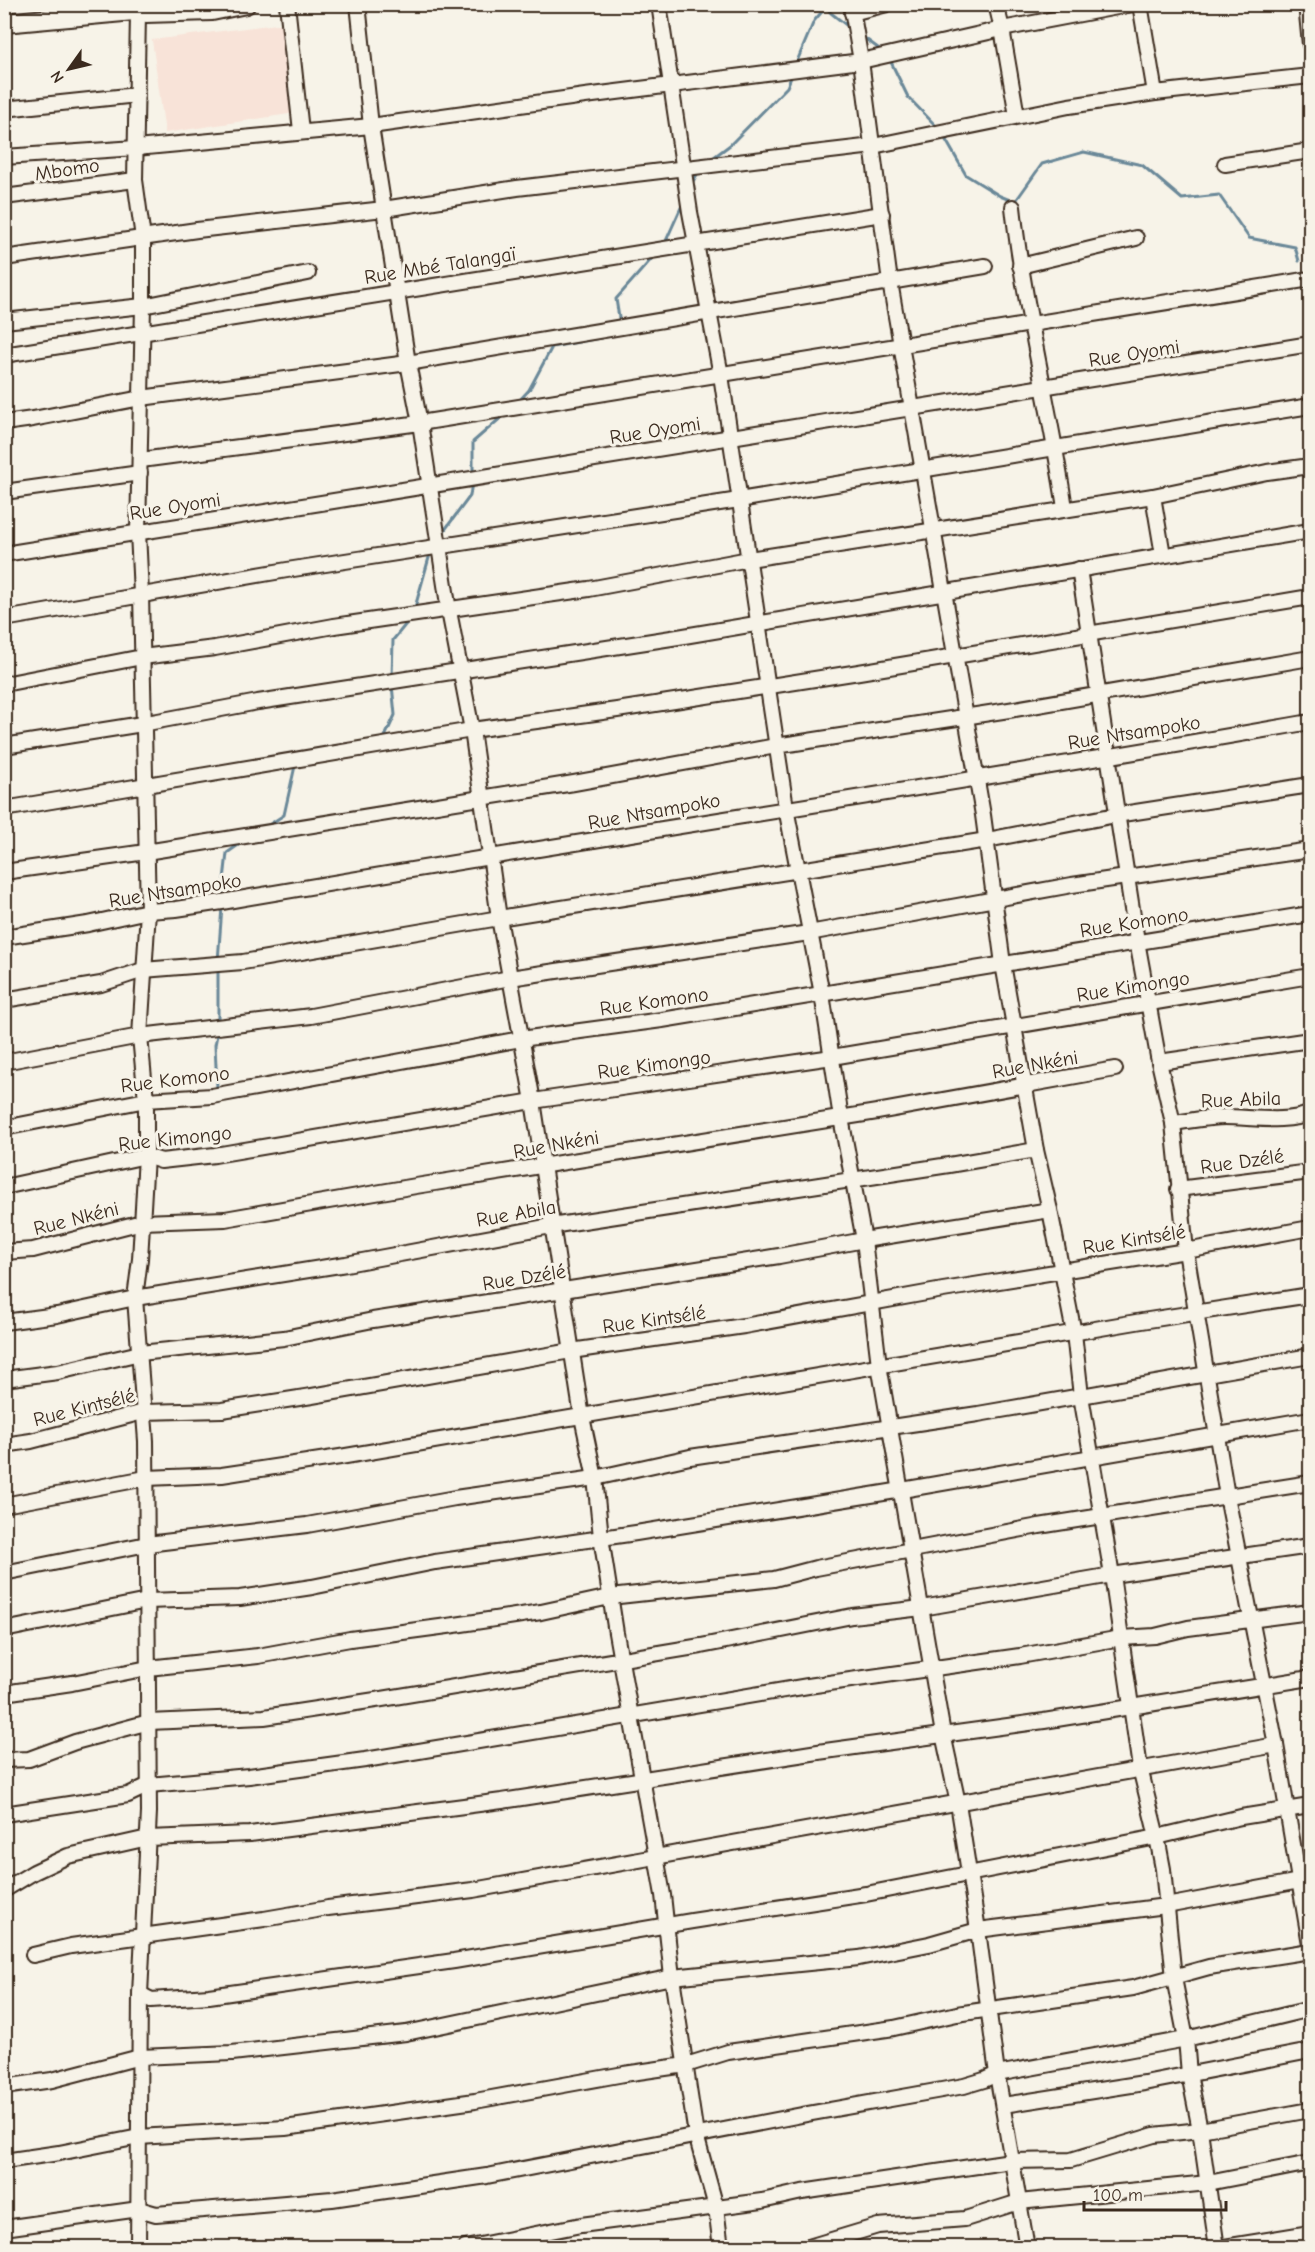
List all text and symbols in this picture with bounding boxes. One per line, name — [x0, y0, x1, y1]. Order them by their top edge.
north arrow — [39, 39, 99, 99]
text: N — [47, 67, 68, 86]
street label: Mbomo — [33, 154, 101, 185]
street label: Rue Mbé Talangaï — [363, 242, 518, 289]
street label: Rue Oyomi — [1087, 335, 1181, 372]
street label: Rue Oyomi — [608, 412, 702, 449]
street label: Rue Oyomi — [128, 488, 222, 525]
street label: Rue Ntsampoko — [1066, 711, 1202, 754]
street label: Rue Ntsampoko — [586, 789, 722, 834]
street label: Rue Ntsampoko — [107, 869, 243, 912]
street label: Rue Komono — [1078, 903, 1190, 942]
street label: Rue Kimongo — [1075, 966, 1191, 1007]
street label: Rue Komono — [598, 982, 710, 1020]
street label: Rue Kimongo — [596, 1045, 712, 1084]
street label: Rue Nkéni — [990, 1046, 1080, 1083]
street label: Rue Komono — [119, 1061, 231, 1098]
street label: Rue Abila — [1200, 1087, 1282, 1112]
street label: Rue Kimongo — [117, 1121, 233, 1156]
street label: Rue Nkéni — [511, 1126, 601, 1163]
street label: Rue Dzélé — [1199, 1144, 1285, 1179]
street label: Rue Abila — [474, 1195, 558, 1232]
street label: Rue Nkéni — [31, 1197, 121, 1240]
street label: Rue Kintsélé — [1081, 1220, 1187, 1259]
street label: Rue Dzélé — [481, 1260, 567, 1295]
street label: Rue Kintsélé — [601, 1301, 707, 1338]
street label: Rue Kintsélé — [31, 1384, 137, 1431]
scale bar — [1084, 2174, 1226, 2212]
text: 100 m — [1093, 2185, 1143, 2206]

